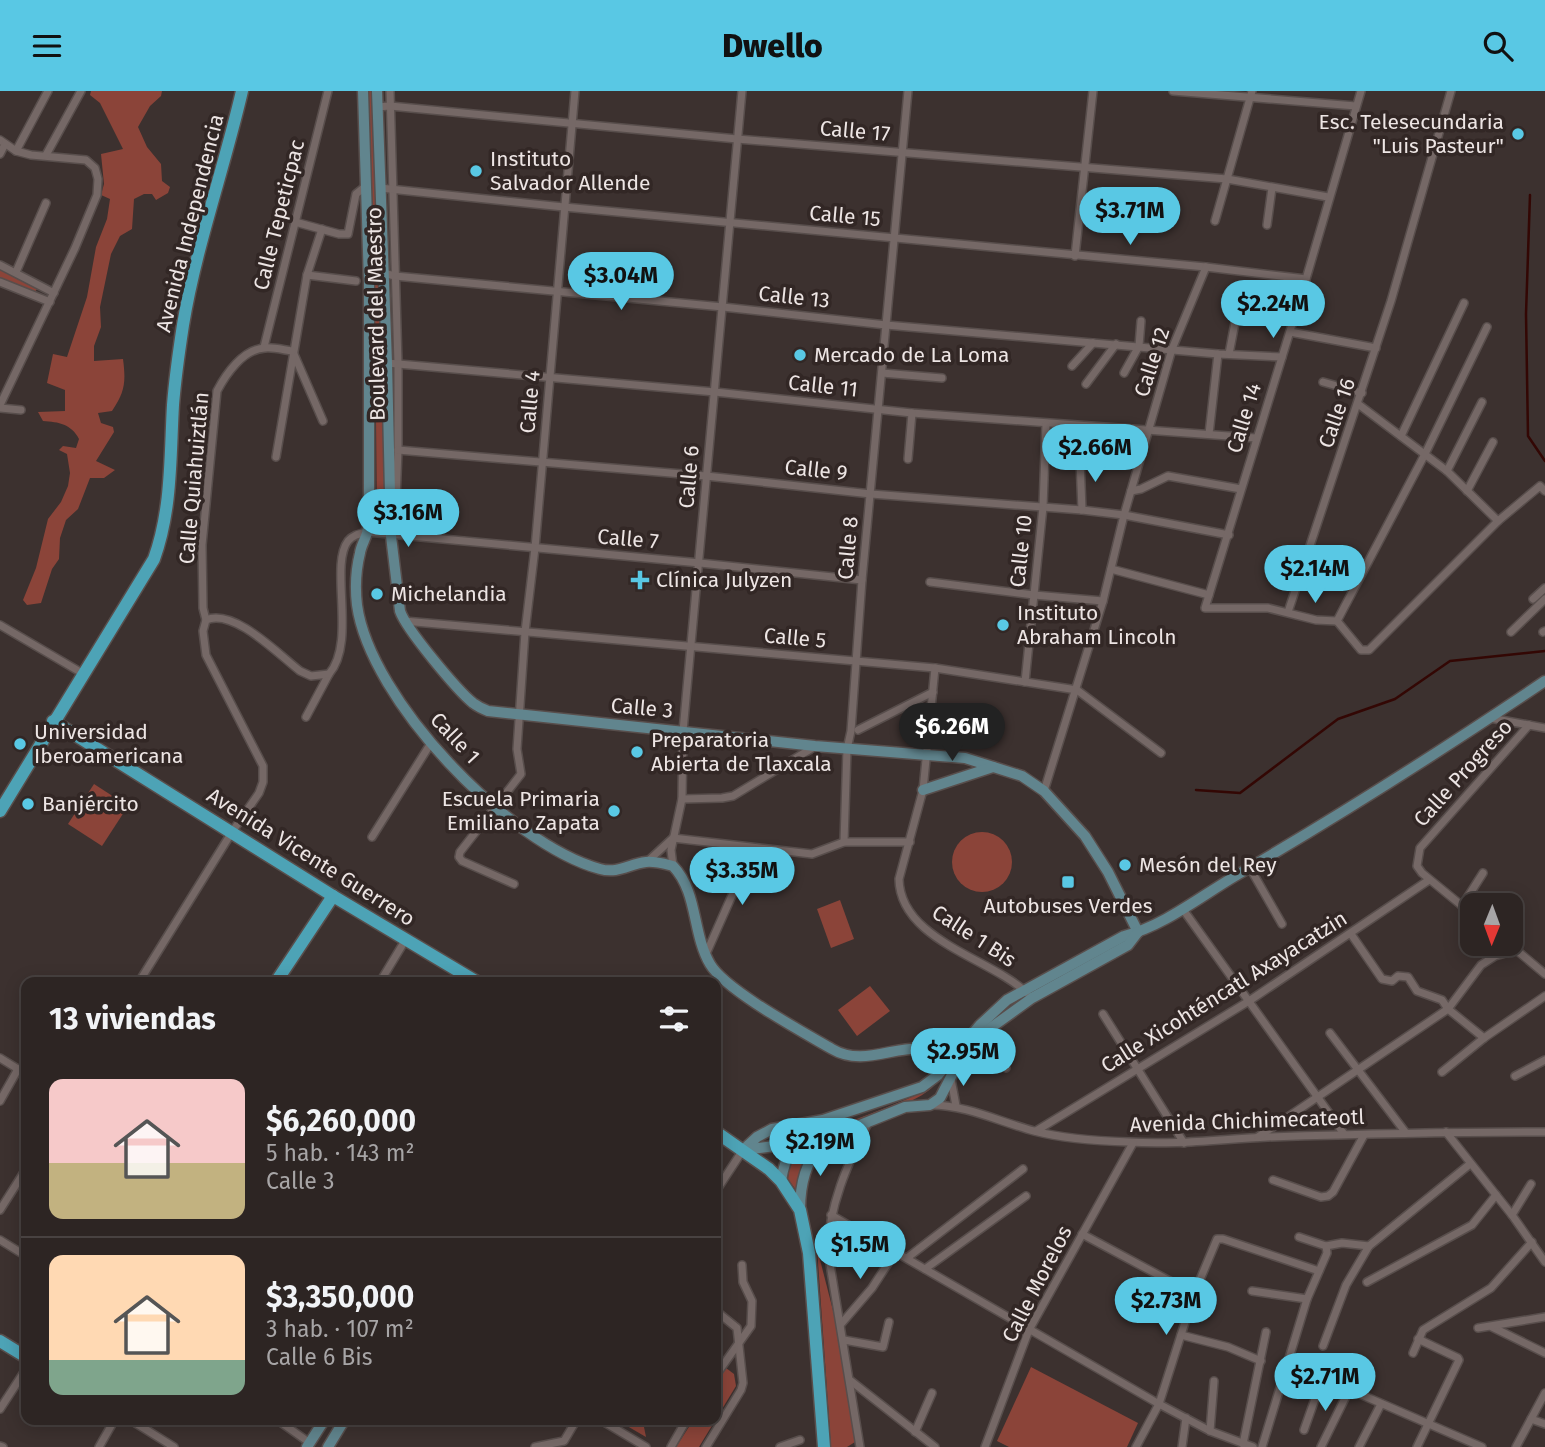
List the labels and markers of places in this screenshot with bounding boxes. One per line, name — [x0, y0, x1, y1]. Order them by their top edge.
place label: Esc. Telesecundaria "Luis Pasteur" — [1319, 109, 1504, 159]
marker: Esc. Telesecundaria "Luis Pasteur" — [1510, 126, 1526, 142]
place label: Instituto Salvador Allende — [490, 146, 651, 196]
marker: Instituto Salvador Allende — [468, 163, 484, 179]
pin: $3.71M — [1073, 187, 1187, 247]
pin: $3.04M — [564, 253, 678, 312]
pin: $2.24M — [1216, 281, 1330, 340]
place label: Mercado de La Loma — [814, 342, 1009, 368]
marker: Mercado de La Loma — [792, 347, 808, 363]
pin: $2.66M — [1038, 425, 1152, 484]
pin: $3.16M — [351, 489, 465, 549]
pin: $2.14M — [1258, 545, 1372, 605]
place label: Clínica Julyzen — [656, 567, 792, 593]
marker: Clínica Julyzen — [630, 570, 650, 590]
place label: Michelandia — [391, 581, 507, 607]
marker: Michelandia — [369, 586, 385, 602]
place label: Instituto Abraham Lincoln — [1017, 600, 1177, 650]
marker: Instituto Abraham Lincoln — [995, 617, 1011, 633]
pin: $6.26M — [895, 703, 1009, 763]
place label: Universidad Iberoamericana — [34, 719, 184, 769]
place label: Preparatoria Abierta de Tlaxcala — [651, 727, 832, 777]
marker: Universidad Iberoamericana — [12, 736, 28, 752]
marker: Preparatoria Abierta de Tlaxcala — [629, 744, 645, 760]
place label: Escuela Primaria Emiliano Zapata — [442, 786, 600, 836]
place label: Banjército — [42, 791, 139, 817]
marker: Banjército — [20, 796, 36, 812]
marker: Escuela Primaria Emiliano Zapata — [606, 803, 622, 819]
pin: $3.35M — [685, 847, 799, 907]
place label: Mesón del Rey — [1139, 852, 1277, 878]
marker: Mesón del Rey — [1117, 857, 1133, 873]
marker: Autobuses Verdes — [1060, 874, 1076, 890]
place label: Autobuses Verdes — [984, 893, 1153, 919]
pin: $2.95M — [906, 1028, 1020, 1088]
pin: $2.19M — [763, 1119, 877, 1178]
pin: $1.5M — [811, 1221, 909, 1281]
pin: $2.73M — [1109, 1277, 1223, 1337]
pin: $2.71M — [1268, 1353, 1382, 1413]

